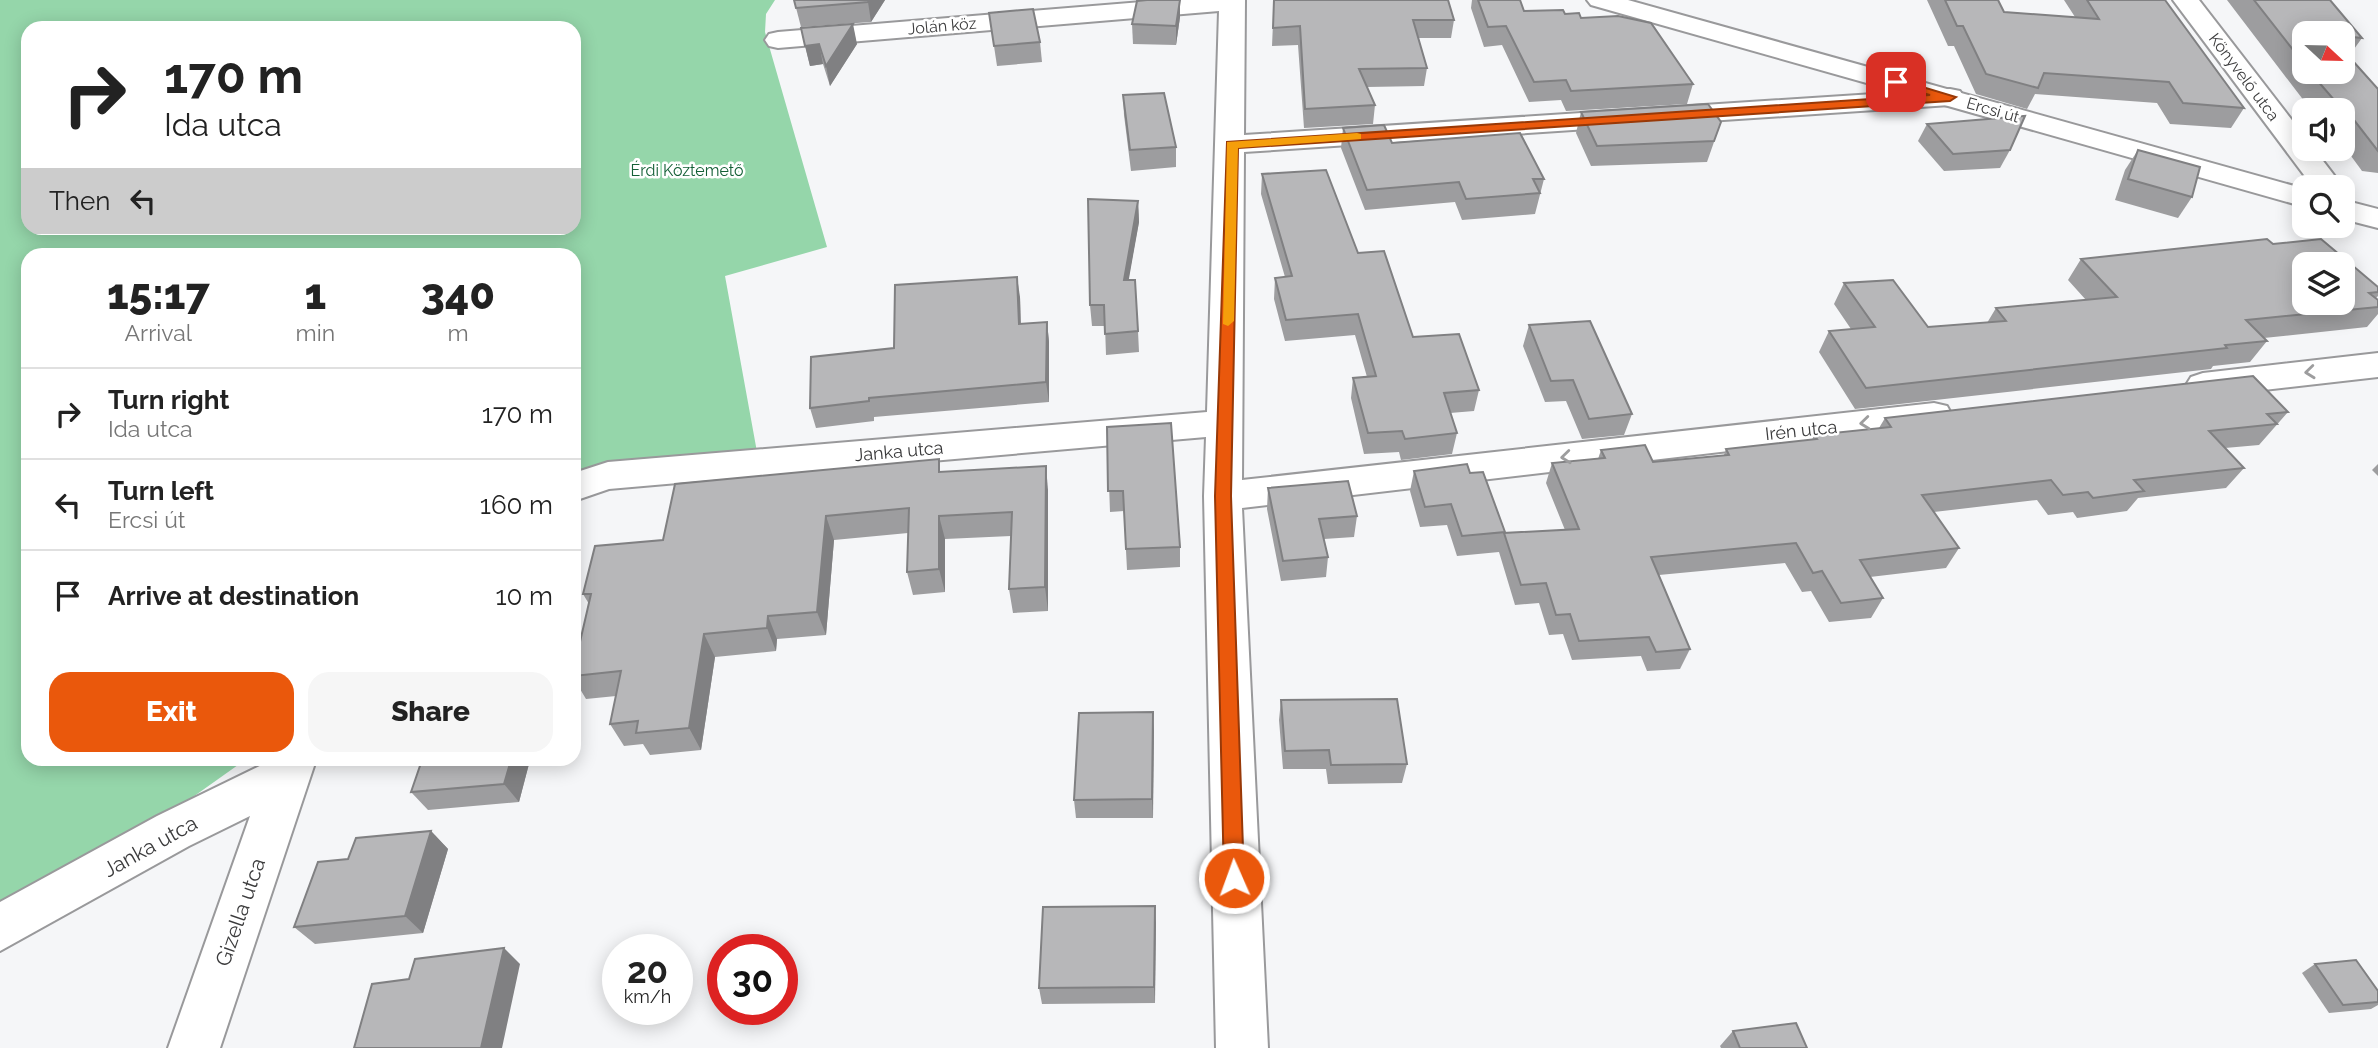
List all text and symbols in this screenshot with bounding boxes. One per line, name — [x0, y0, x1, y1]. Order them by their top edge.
street label: Jolán köz — [907, 14, 977, 38]
north arrow — [2292, 21, 2356, 84]
map controls — [2292, 21, 2355, 315]
street label: Könyvelő utca — [2205, 29, 2283, 125]
text: 170 m — [164, 47, 303, 104]
icon: right — [49, 49, 140, 140]
pin — [1866, 52, 1926, 112]
icon: arrive — [1877, 63, 1915, 101]
street label: Ercsi út — [1964, 93, 2022, 127]
button: sound — [2292, 98, 2355, 161]
text: Ida utca — [164, 106, 282, 143]
park label: Érdi Köztemető — [631, 160, 743, 180]
button: search — [2292, 175, 2355, 238]
icon: left — [124, 182, 162, 220]
text: Then — [49, 186, 110, 216]
button: layers — [2292, 252, 2355, 315]
text: 15:17 — [107, 270, 210, 319]
text: 1 — [304, 270, 326, 319]
text: 340 — [421, 270, 495, 319]
text: Arrival — [125, 319, 192, 346]
text: min — [296, 319, 335, 346]
text: m — [447, 319, 469, 346]
one-way arrow — [2304, 365, 2316, 380]
text: Turn right — [108, 385, 229, 415]
icon: right — [49, 395, 87, 433]
text: 170 m — [482, 399, 553, 429]
text: Ida utca — [108, 415, 193, 442]
one-way arrow — [1859, 415, 1870, 430]
street label: Irén utca — [1764, 416, 1838, 444]
street label: Janka utca — [854, 437, 944, 465]
one-way arrow — [1560, 449, 1571, 464]
text: Turn left — [108, 476, 214, 506]
icon: left — [49, 486, 87, 524]
text: 160 m — [480, 490, 553, 520]
text: Ercsi út — [108, 506, 186, 533]
icon: arrive — [49, 577, 87, 615]
text: Arrive at destination — [108, 581, 359, 611]
text: 10 m — [495, 581, 553, 611]
button: Exit — [49, 672, 294, 752]
button: Share — [308, 672, 553, 752]
street label: Janka utca — [99, 810, 201, 882]
position arrow — [1197, 841, 1271, 915]
street label: Gizella utca — [210, 855, 270, 969]
speed limit sign: 30 — [707, 934, 798, 1025]
text: 20 — [627, 950, 668, 991]
text: km/h — [624, 986, 671, 1007]

